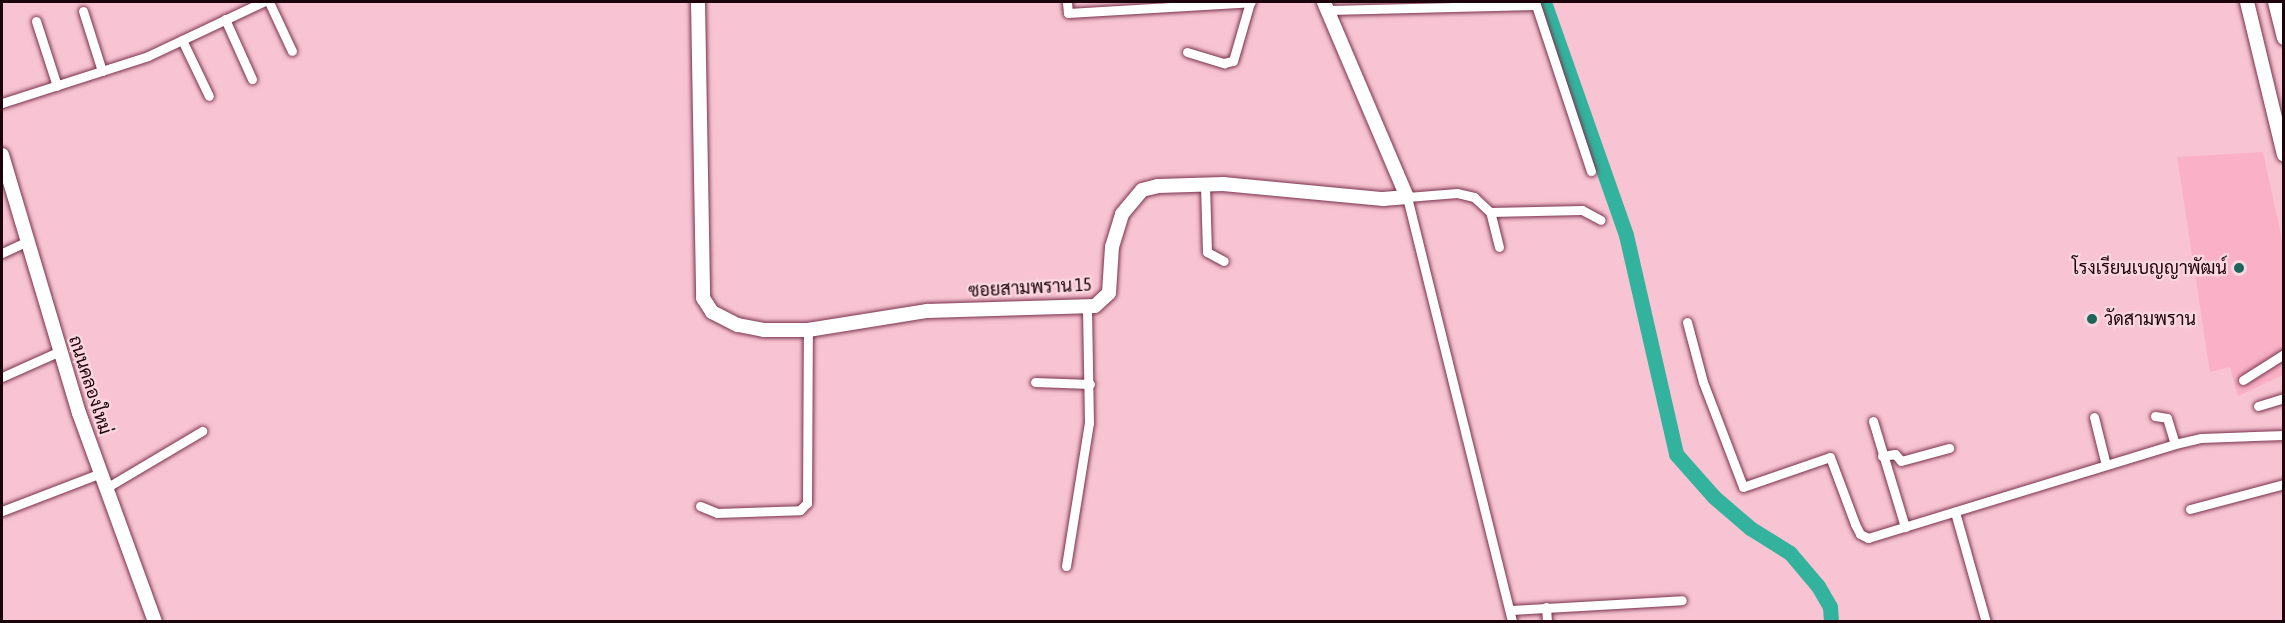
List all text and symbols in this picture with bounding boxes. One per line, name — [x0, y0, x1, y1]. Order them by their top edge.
place label: โรงเรียนเบญญาพัฒน์ — [2072, 257, 2227, 279]
marker: โรงเรียนเบญญาพัฒน์ — [2232, 261, 2246, 275]
street label: ซอยสามพราน 15 — [968, 274, 1092, 302]
place label: วัดสามพราน — [2104, 308, 2196, 330]
marker: วัดสามพราน — [2085, 312, 2099, 326]
street label: ถนนคลองใหม่ — [64, 333, 116, 437]

